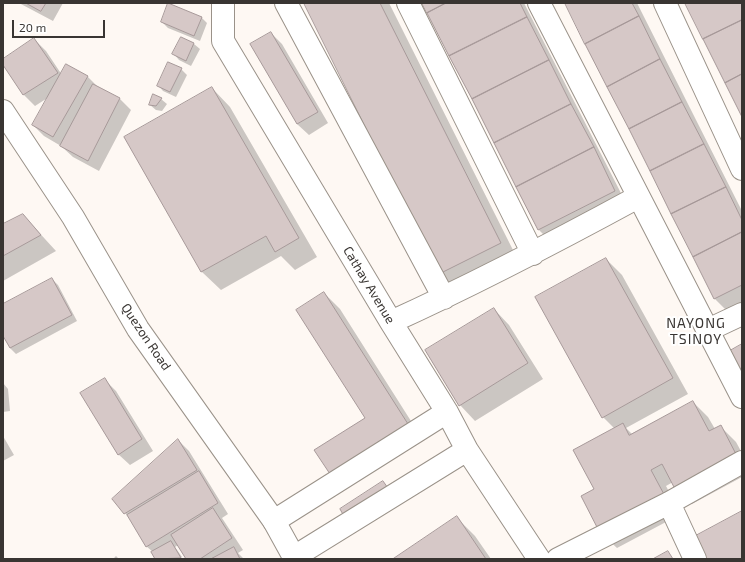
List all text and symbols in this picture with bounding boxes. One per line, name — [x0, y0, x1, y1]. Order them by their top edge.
scale bar — [14, 12, 107, 38]
text: 20 m — [19, 20, 46, 34]
street label: Cathay Avenue — [340, 243, 398, 327]
street label: Quezon Road — [118, 301, 174, 373]
district label: NAYONG TSINOY — [666, 315, 726, 348]

